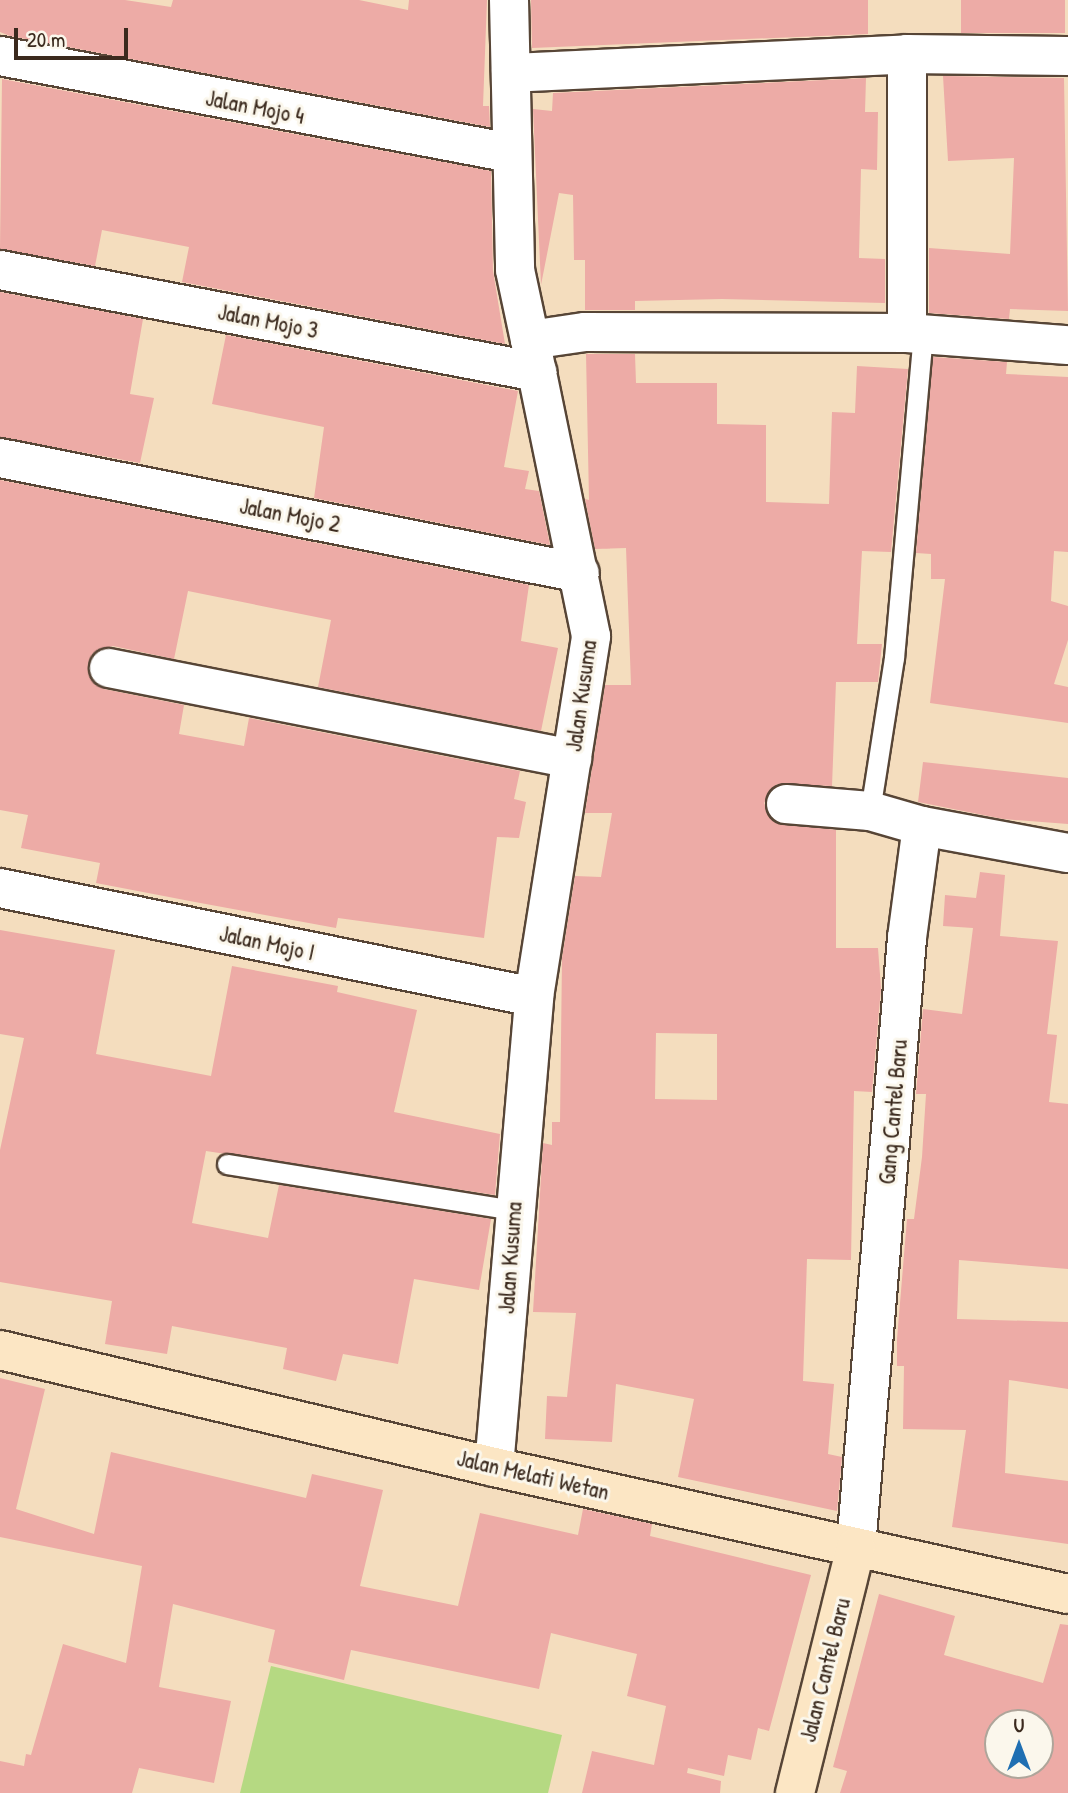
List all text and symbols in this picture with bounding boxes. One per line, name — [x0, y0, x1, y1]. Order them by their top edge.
scale bar — [18, 14, 131, 58]
text: 20 m — [27, 25, 65, 54]
street label: Jalan Mojo 4 — [203, 84, 307, 130]
street label: Jalan Mojo 3 — [216, 298, 320, 344]
street label: Jalan Mojo 2 — [237, 492, 343, 538]
street label: Jalan Kusuma — [560, 638, 602, 754]
street label: Jalan Mojo I — [217, 919, 317, 967]
street label: Gang Cantel Baru — [873, 1038, 913, 1186]
street label: Jalan Kusuma — [492, 1201, 528, 1315]
street label: Jalan Melati Wetan — [454, 1444, 612, 1506]
street label: Jalan Cantel Baru — [794, 1595, 856, 1745]
north arrow — [984, 1709, 1054, 1779]
text: U — [1014, 1712, 1024, 1738]

